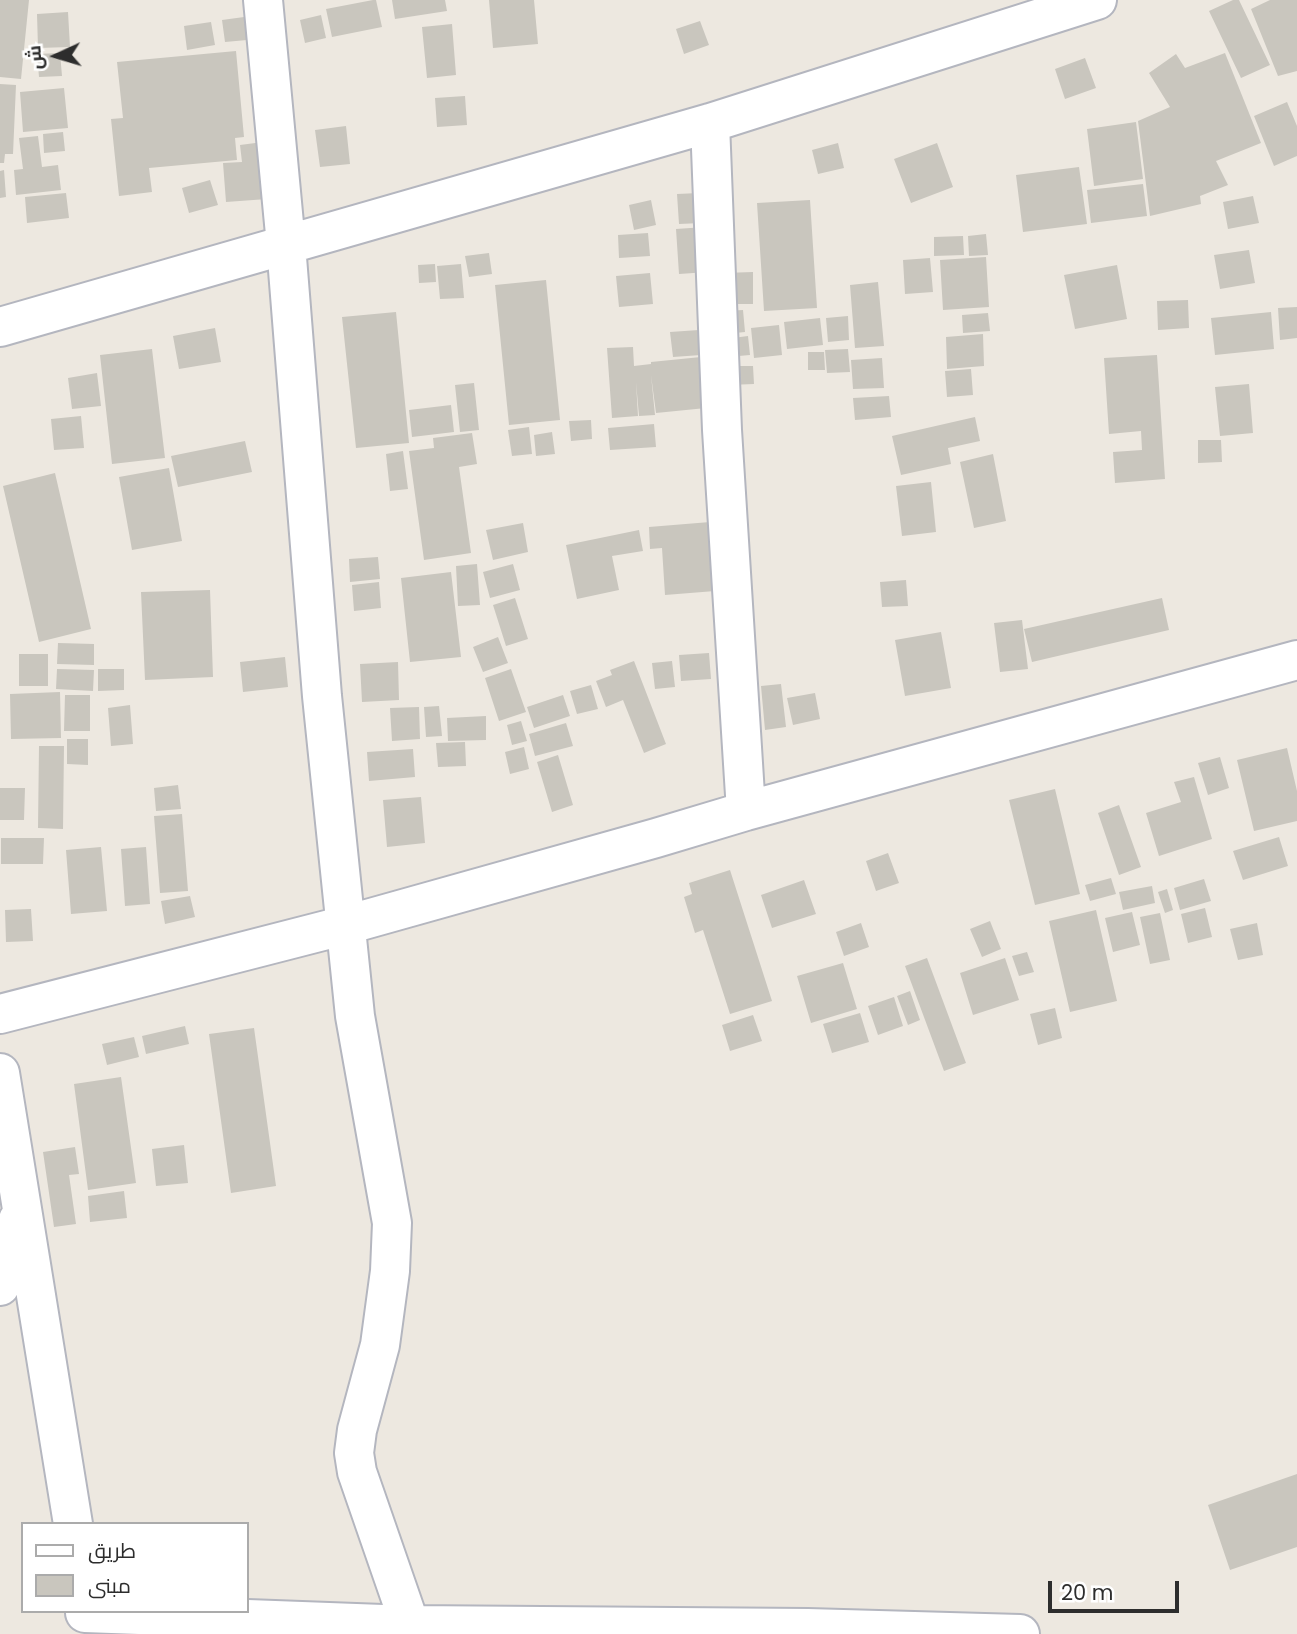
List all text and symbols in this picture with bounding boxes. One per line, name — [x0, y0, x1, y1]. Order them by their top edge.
north arrow — [21, 21, 91, 91]
text: ش — [20, 44, 49, 71]
legend — [21, 1522, 248, 1613]
text: طريق — [88, 1536, 136, 1565]
scale bar — [1052, 1568, 1183, 1612]
text: مبنى — [88, 1571, 131, 1600]
text: 20 m — [1061, 1578, 1114, 1607]

